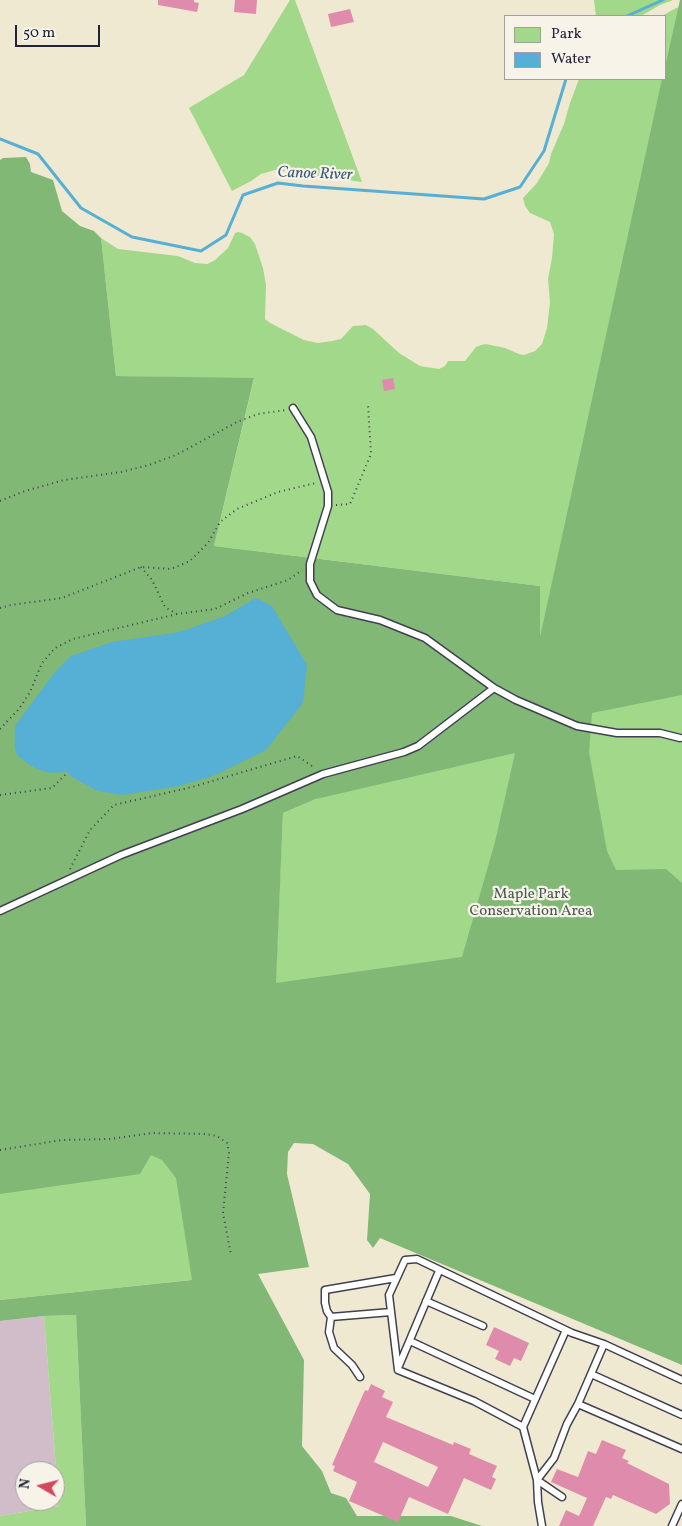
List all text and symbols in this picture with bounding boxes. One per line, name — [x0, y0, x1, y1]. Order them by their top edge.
scale bar — [18, 15, 102, 47]
legend — [504, 15, 667, 80]
text: 50 m — [23, 23, 55, 44]
text: Park — [551, 24, 582, 45]
text: Water — [551, 49, 591, 70]
water label: Canoe River — [277, 164, 353, 186]
park label: Maple Park Conservation Area — [470, 886, 592, 921]
north arrow — [15, 1461, 65, 1511]
text: N — [16, 1478, 36, 1490]

